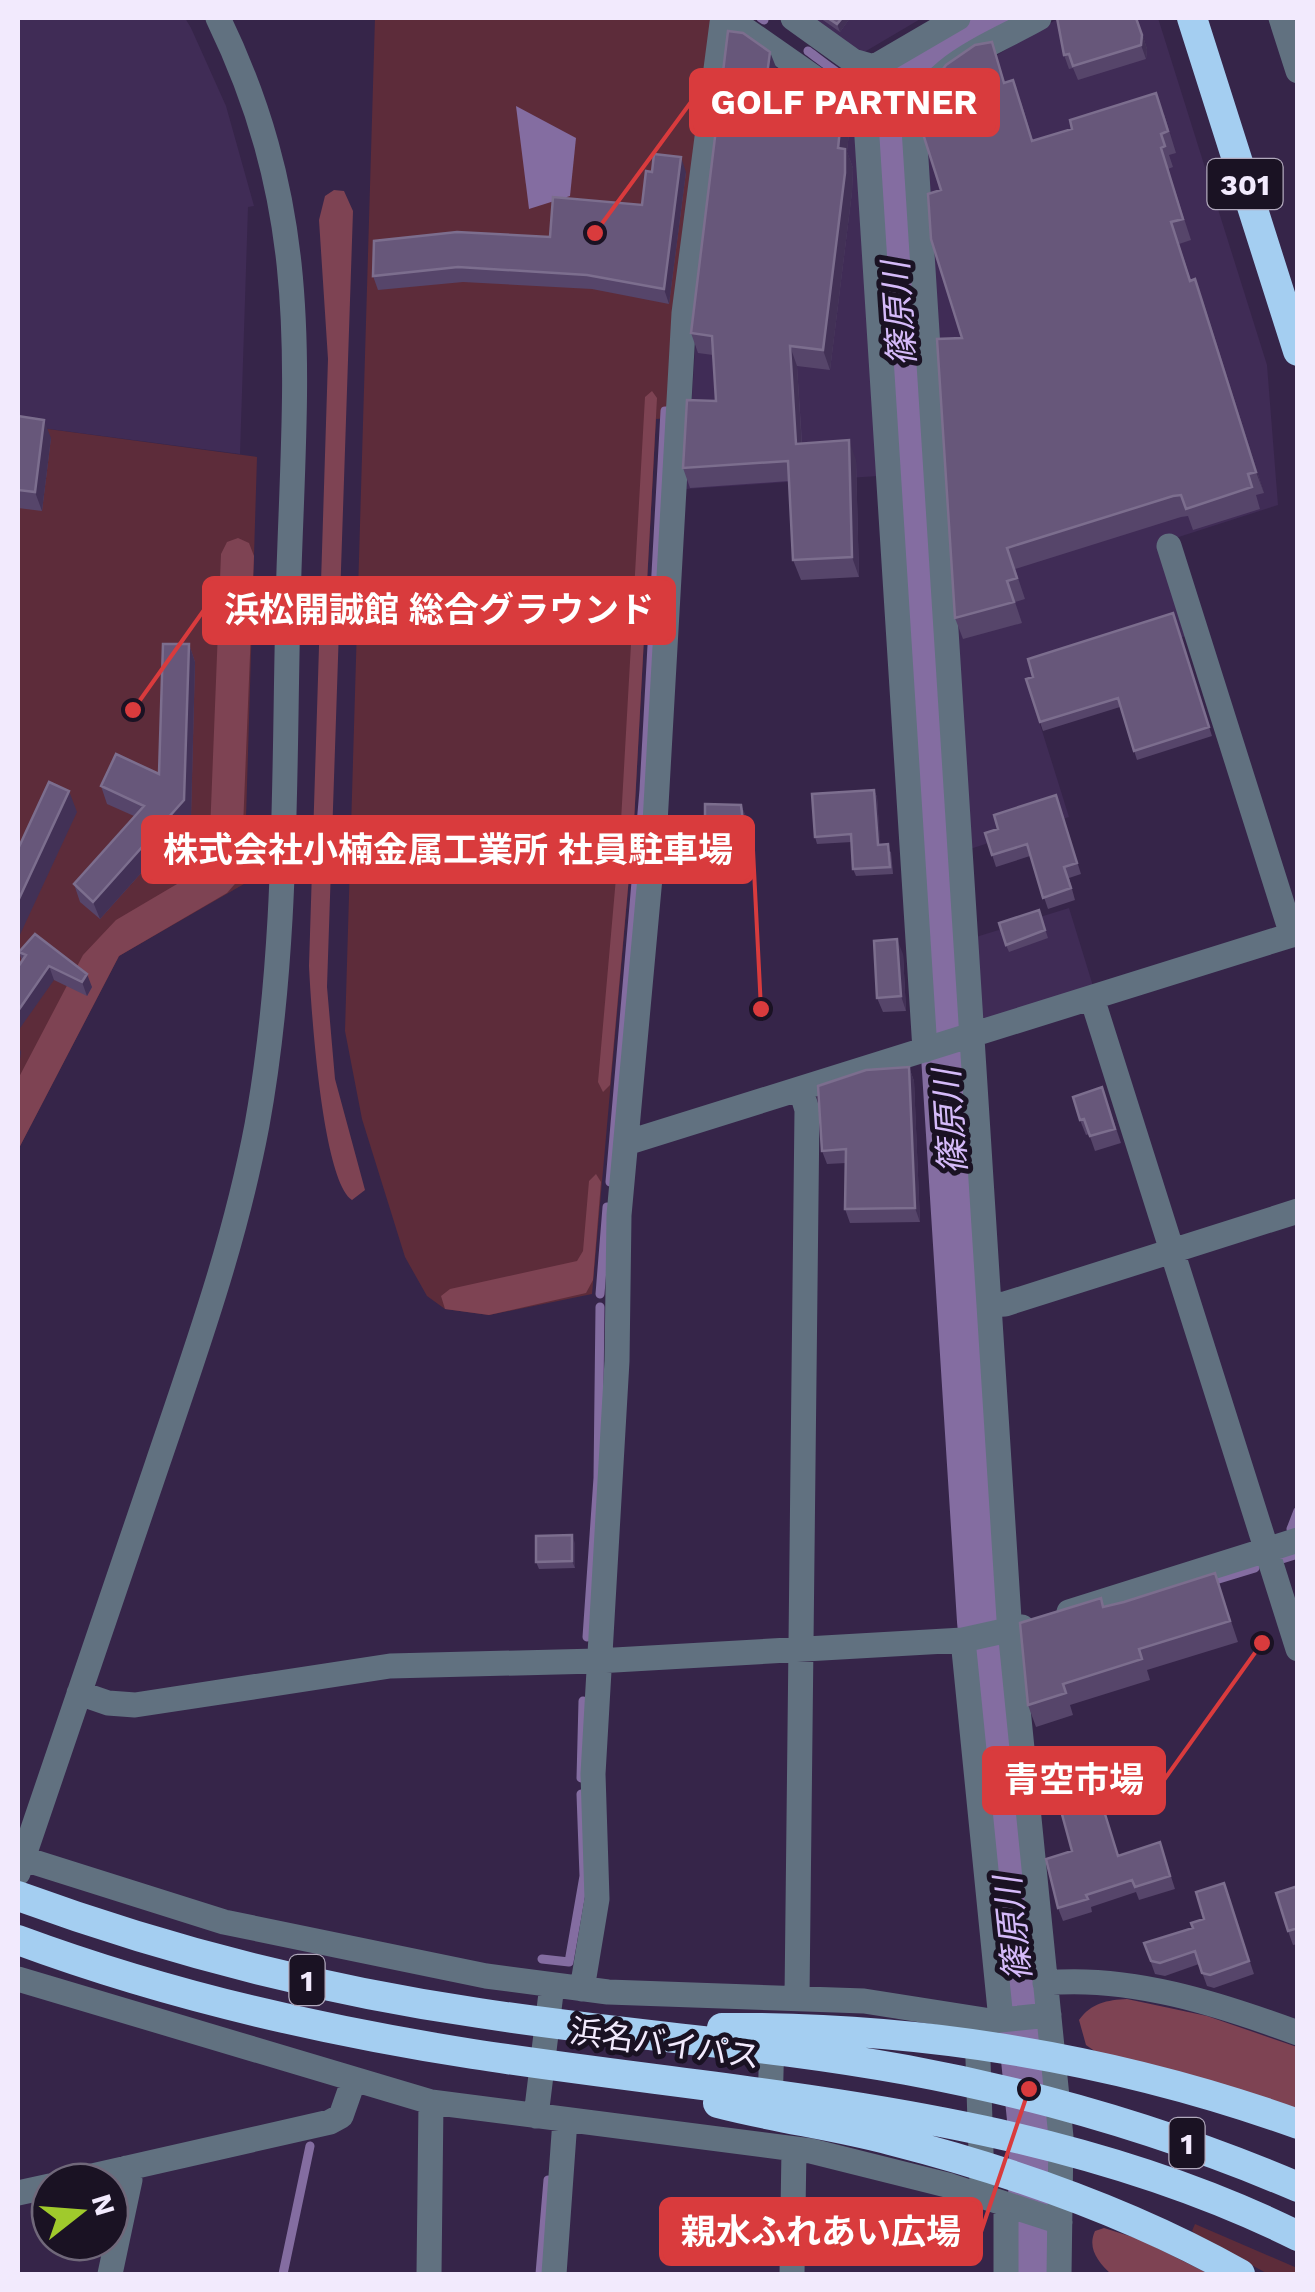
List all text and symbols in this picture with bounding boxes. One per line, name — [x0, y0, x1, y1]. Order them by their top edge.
callout: GOLF PARTNER — [691, 70, 998, 135]
text: GOLF PARTNER — [711, 81, 977, 123]
road number: 301 — [1208, 159, 1282, 209]
water label: 篠原川 — [874, 256, 924, 368]
callout: 浜松開誠館 総合グラウンド — [204, 578, 674, 643]
text: 浜松開誠館 総合グラウンド — [224, 589, 654, 631]
callout: 株式会社小楠金属工業所 社員駐車場 — [143, 817, 753, 882]
text: 株式会社小楠金属工業所 社員駐車場 — [163, 829, 733, 871]
water label: 篠原川 — [925, 1064, 975, 1176]
callout: 青空市場 — [984, 1748, 1164, 1813]
text: 青空市場 — [1004, 1759, 1144, 1801]
water label: 篠原川 — [986, 1871, 1039, 1983]
road number: 1 — [290, 1955, 324, 2005]
street label: 浜名バイパス — [568, 2012, 762, 2076]
road number: 1 — [1170, 2118, 1204, 2168]
north arrow — [30, 2162, 130, 2262]
text: N — [85, 2190, 122, 2220]
callout: 親水ふれあい広場 — [661, 2199, 981, 2264]
text: 親水ふれあい広場 — [681, 2211, 961, 2253]

